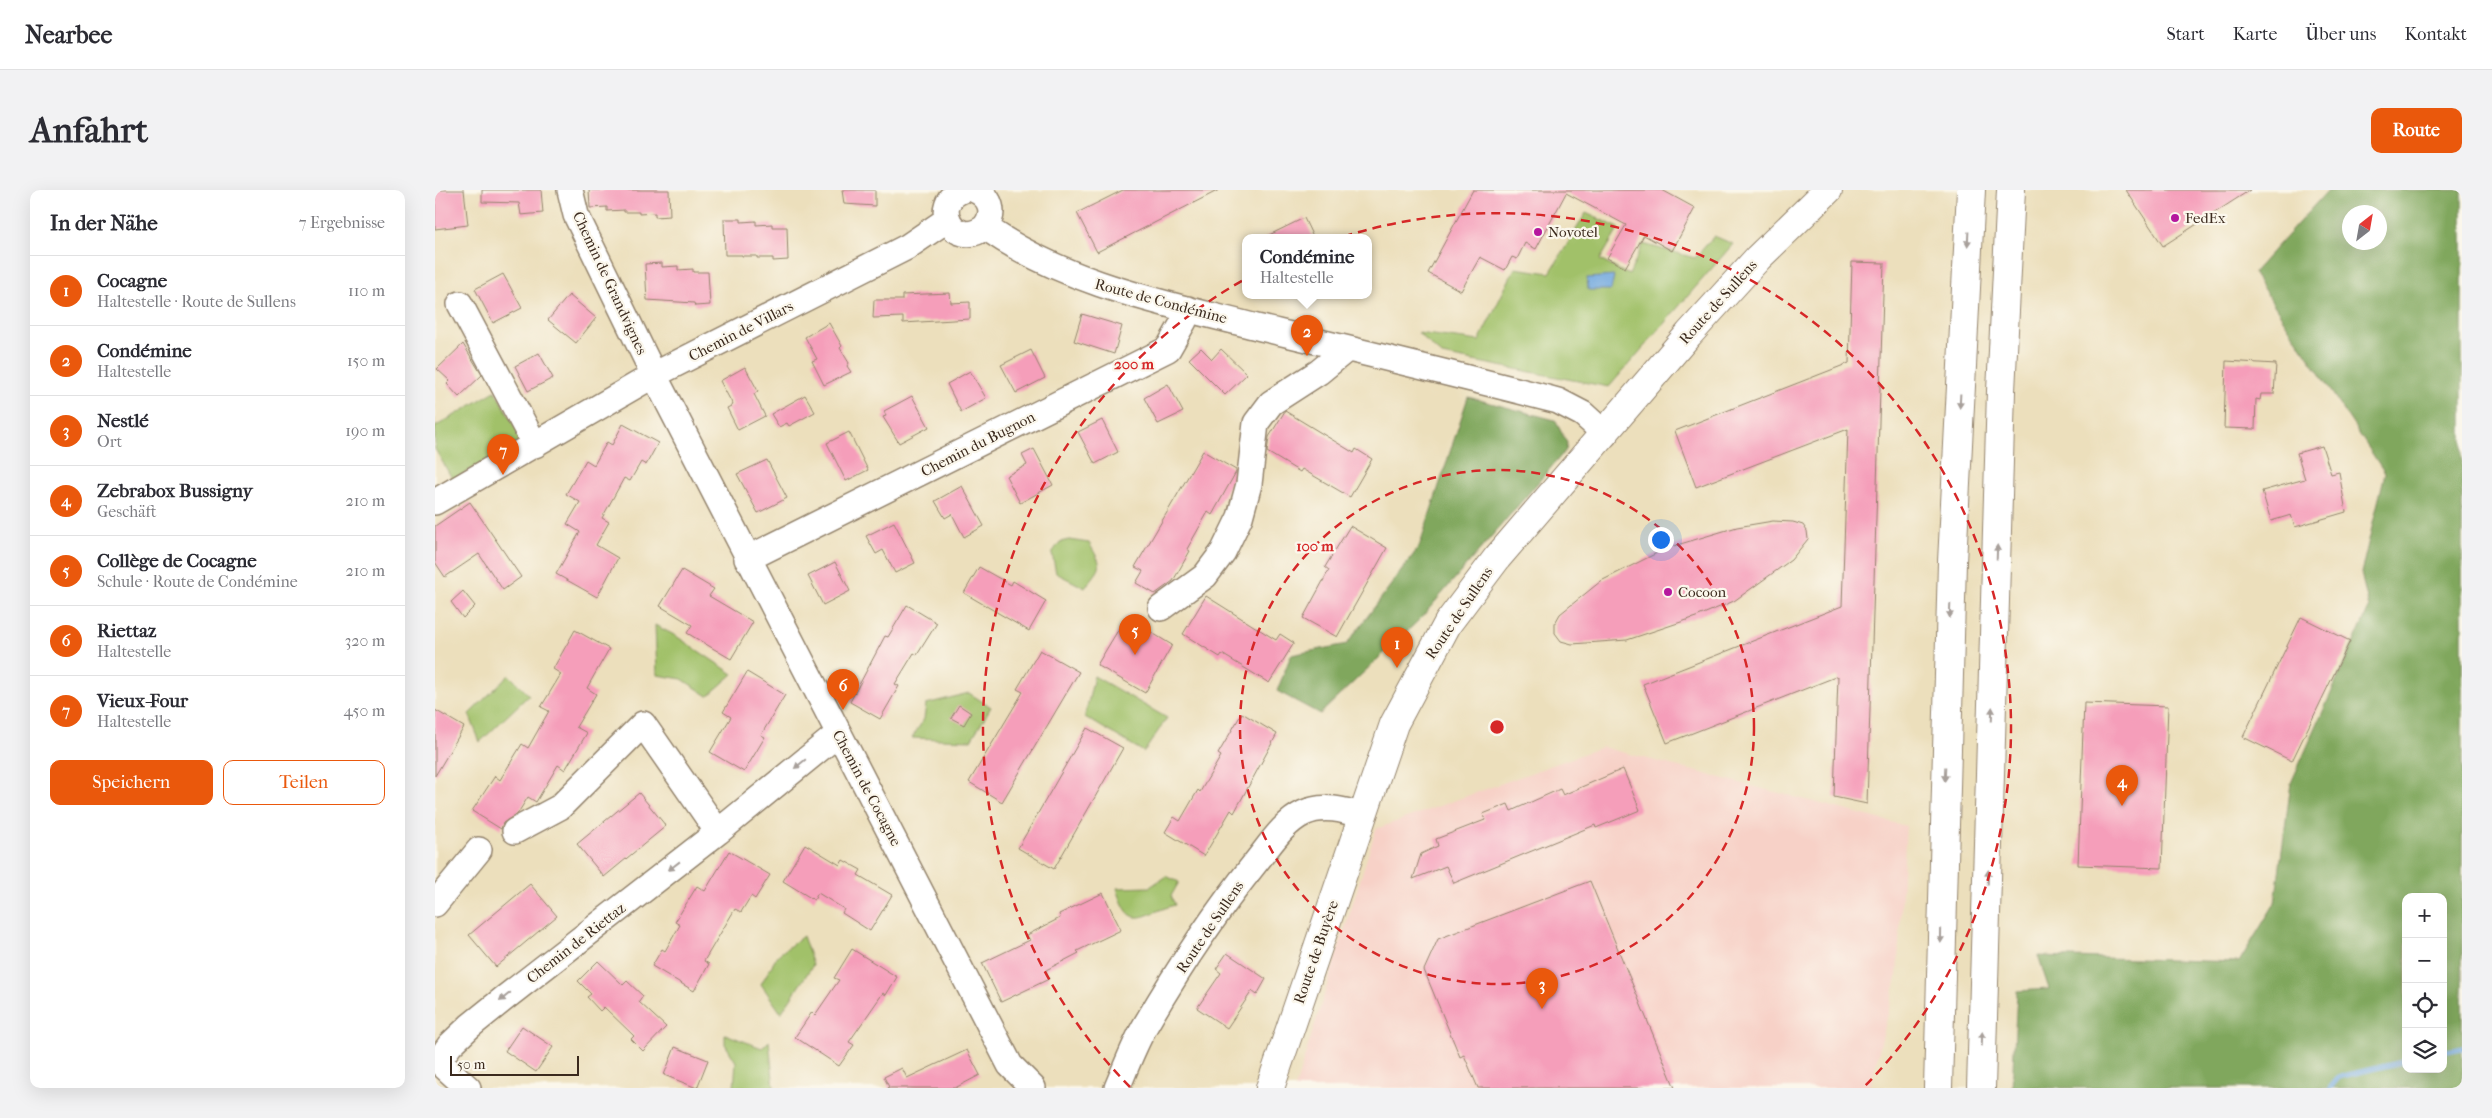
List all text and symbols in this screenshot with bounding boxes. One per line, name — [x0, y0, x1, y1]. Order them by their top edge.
text: Nearbee — [25, 21, 112, 49]
text: Start — [2166, 24, 2205, 45]
text: Karte — [2233, 24, 2277, 45]
text: Über uns — [2305, 24, 2376, 45]
text: Kontakt — [2404, 24, 2467, 45]
button: Route — [2371, 108, 2462, 153]
text: Anfahrt — [30, 110, 148, 151]
north arrow — [2342, 205, 2387, 250]
street label: Chemin de Grandvignes — [569, 209, 651, 358]
place label: FedEx — [2185, 209, 2226, 227]
text: In der Nähe — [50, 211, 158, 235]
marker: FedEx — [2169, 212, 2181, 224]
text: 7 Ergebnisse — [299, 213, 385, 232]
place label: Novotel — [1548, 223, 1598, 241]
marker: Novotel — [1532, 226, 1544, 238]
one-way arrow — [1964, 231, 1972, 247]
popup — [1242, 234, 1372, 299]
text: Condémine — [1260, 246, 1354, 268]
street label: Route de Sullens — [1675, 256, 1761, 348]
text: Haltestelle — [1260, 268, 1334, 287]
text: Cocagne — [97, 270, 167, 292]
street label: Route de Condémine — [1093, 275, 1230, 327]
text: 1 — [63, 281, 69, 300]
text: 110 m — [348, 281, 385, 300]
text: Haltestelle · Route de Sullens — [97, 292, 296, 311]
street label: Chemin de Villars — [686, 297, 797, 365]
pin: 2 — [1291, 315, 1323, 356]
text: Condémine — [97, 340, 192, 362]
text: 2 — [62, 351, 70, 370]
text: 150 m — [347, 351, 385, 370]
text: 200 m — [1114, 355, 1154, 373]
text: Haltestelle — [97, 362, 171, 381]
one-way arrow — [1956, 393, 1964, 409]
street label: Chemin du Bugnon — [918, 407, 1038, 481]
text: Nestlé — [97, 410, 149, 432]
text: 3 — [63, 421, 69, 440]
text: 190 m — [345, 421, 385, 440]
text: Ort — [97, 432, 122, 451]
pin: 7 — [487, 434, 519, 475]
text: Zebrabox Bussigny — [97, 480, 253, 502]
text: 4 — [61, 491, 71, 510]
text: 210 m — [346, 491, 385, 510]
text: Geschäft — [97, 502, 157, 521]
your location — [1648, 527, 1674, 553]
text: 100 m — [1296, 537, 1334, 555]
one-way arrow — [1993, 544, 2001, 560]
text: Collège de Cocagne — [97, 550, 257, 572]
text: 5 — [63, 561, 69, 580]
text: 210 m — [346, 561, 385, 580]
street label: Route de Sullens — [1422, 563, 1497, 663]
text: Schule · Route de Condémine — [97, 572, 298, 591]
place label: Cocoon — [1678, 583, 1726, 601]
marker: Cocoon — [1662, 586, 1674, 598]
one-way arrow — [1946, 603, 1954, 619]
pin: 5 — [1119, 614, 1151, 655]
text: Riettaz — [97, 620, 156, 642]
pin: 1 — [1381, 627, 1413, 668]
text: 6 — [62, 631, 70, 650]
text: 320 m — [345, 631, 385, 650]
text: Haltestelle — [97, 642, 171, 661]
pin: 6 — [827, 669, 859, 710]
text: Vieux-Four — [97, 690, 188, 712]
text: 7 — [62, 701, 70, 720]
text: 450 m — [344, 701, 385, 720]
one-way arrow — [1988, 706, 1996, 722]
text: Haltestelle — [97, 712, 171, 731]
centre of rings — [1488, 718, 1506, 736]
street label: Chemin de Cocagne — [829, 727, 905, 850]
one-way arrow — [794, 758, 807, 769]
button: Speichern — [50, 760, 213, 805]
button: Teilen — [223, 760, 385, 805]
pin: 4 — [2106, 765, 2138, 806]
one-way arrow — [1941, 766, 1949, 782]
one-way arrow — [668, 861, 681, 872]
one-way arrow — [1984, 869, 1992, 885]
street label: Route de Sullens — [1173, 877, 1248, 977]
map controls — [2402, 893, 2447, 1073]
button: + — [2402, 893, 2447, 938]
street label: Route de Buyère — [1290, 897, 1342, 1006]
street label: Chemin de Riettaz — [523, 899, 629, 987]
one-way arrow — [1937, 928, 1945, 944]
button: − — [2402, 938, 2447, 983]
pin: 3 — [1526, 968, 1558, 1009]
button: locate — [2402, 983, 2447, 1028]
one-way arrow — [499, 992, 512, 1003]
button: layers — [2402, 1028, 2447, 1073]
one-way arrow — [1979, 1031, 1987, 1047]
scale bar — [450, 1053, 579, 1076]
text: 50 m — [457, 1056, 485, 1073]

